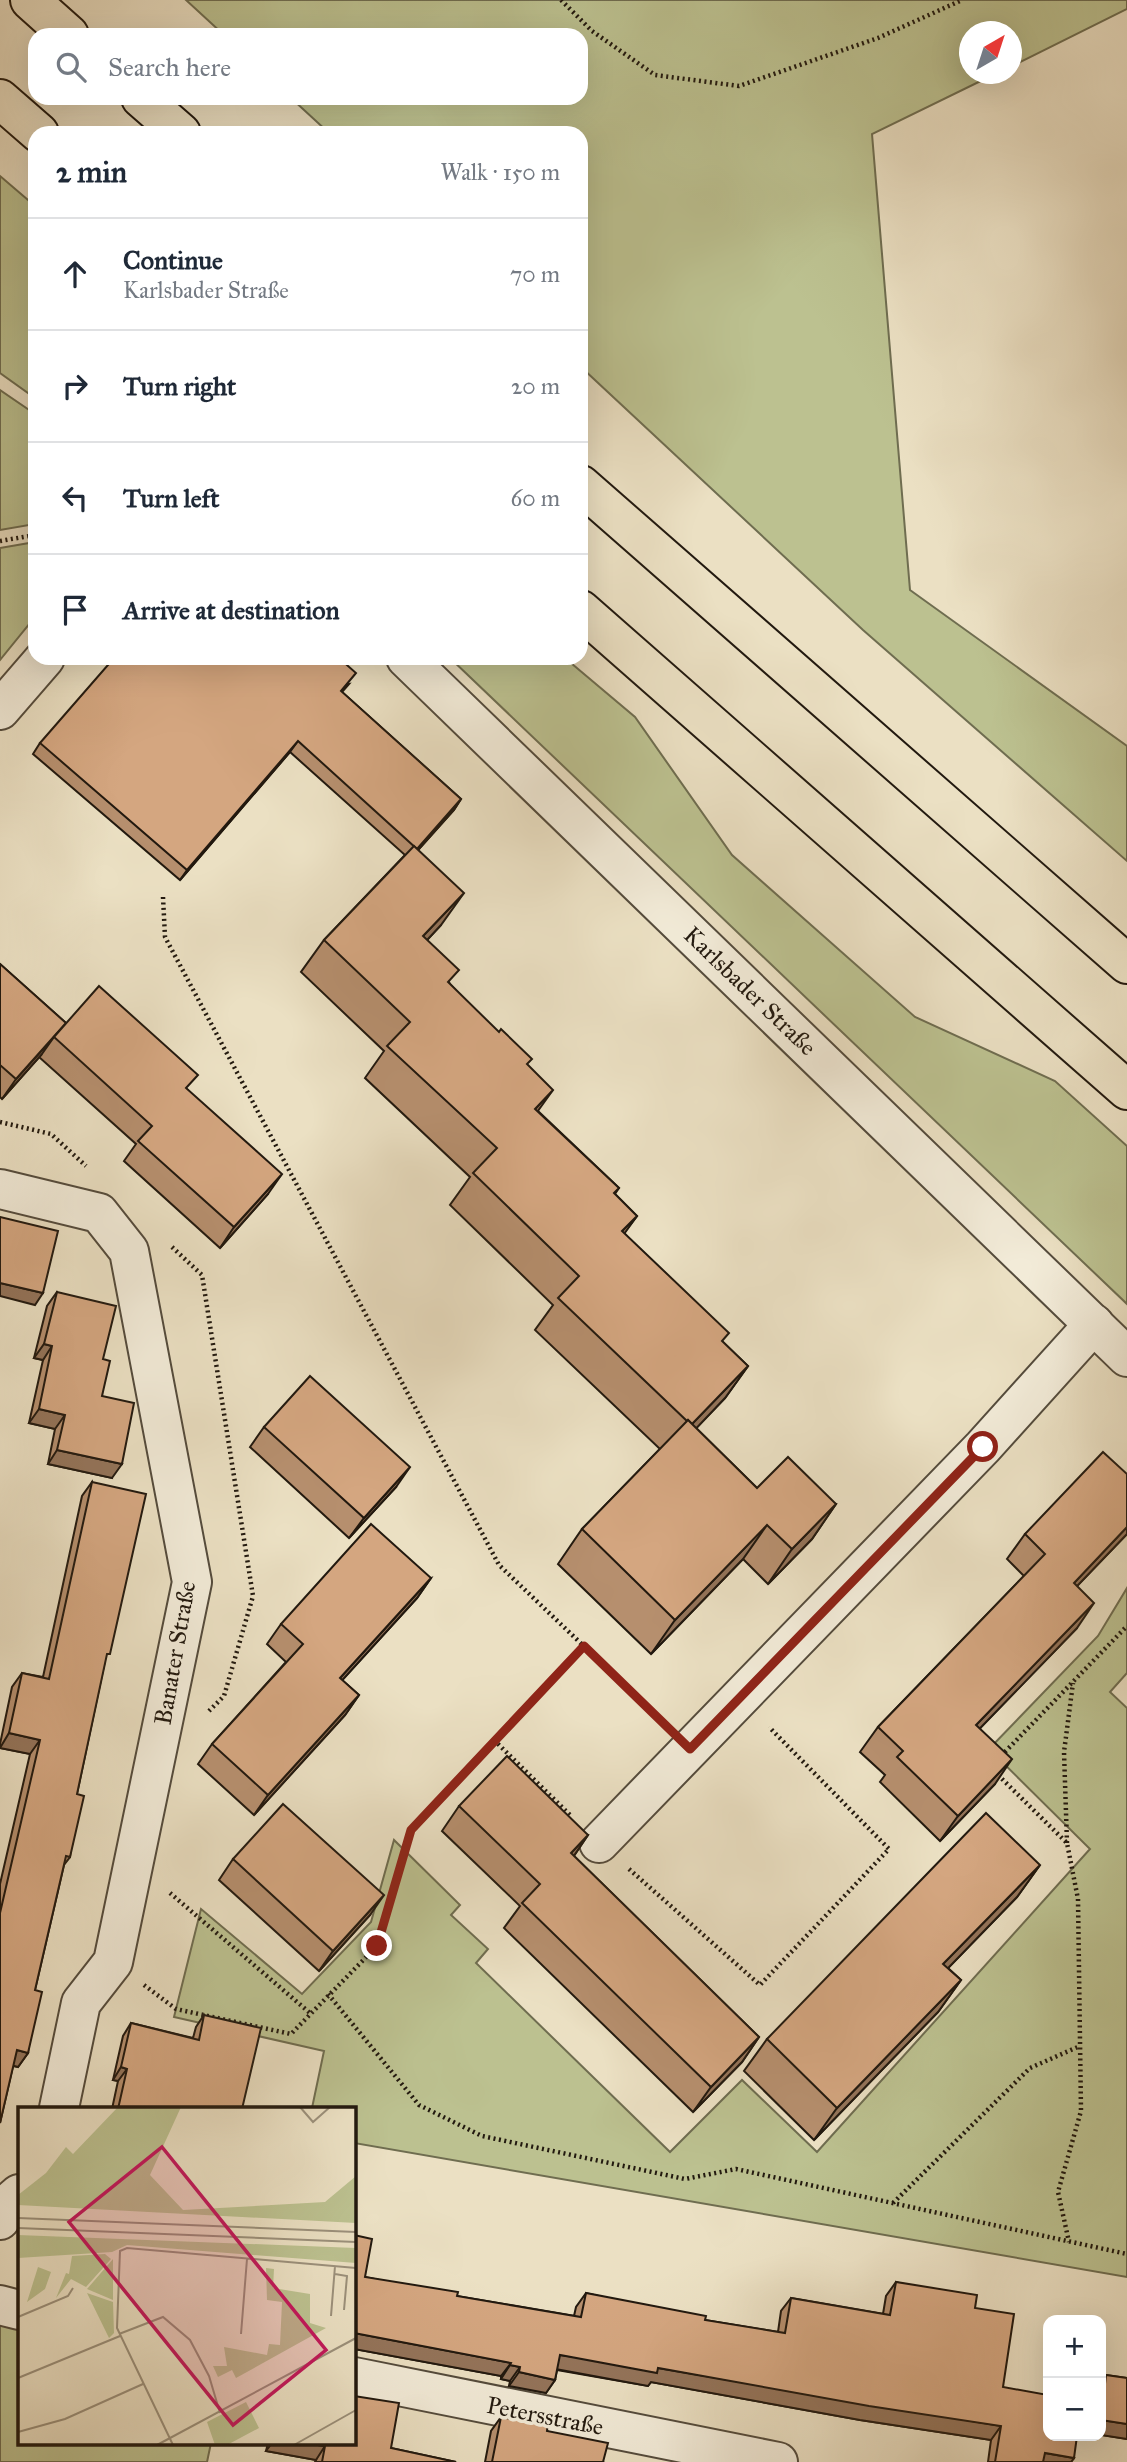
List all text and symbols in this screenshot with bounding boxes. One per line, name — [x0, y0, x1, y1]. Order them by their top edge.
north arrow — [959, 21, 1022, 84]
search box — [28, 28, 588, 105]
icon: search — [52, 48, 90, 86]
text: Search here — [108, 51, 231, 83]
text: 2 min — [56, 154, 127, 190]
text: Walk · 150 m — [440, 158, 560, 186]
text: Continue — [123, 244, 223, 276]
icon: ahead — [56, 255, 94, 293]
text: 70 m — [510, 260, 560, 288]
text: Karlsbader Straße — [123, 276, 289, 304]
icon: right — [56, 367, 94, 405]
text: Turn right — [123, 370, 236, 402]
text: 20 m — [511, 372, 560, 400]
icon: left — [56, 479, 94, 517]
text: Turn left — [123, 482, 219, 514]
text: 60 m — [511, 484, 560, 512]
icon: arrive — [56, 591, 94, 629]
text: Arrive at destination — [123, 594, 340, 626]
street label: Karlsbader Straße — [677, 920, 823, 1062]
route start — [967, 1431, 998, 1462]
street label: Banater Straße — [148, 1579, 202, 1727]
route end — [361, 1930, 392, 1961]
inset map — [18, 2107, 355, 2444]
map controls — [1043, 2315, 1106, 2441]
button: + — [1043, 2315, 1106, 2378]
button: − — [1043, 2378, 1106, 2441]
street label: Petersstraße — [484, 2390, 606, 2442]

